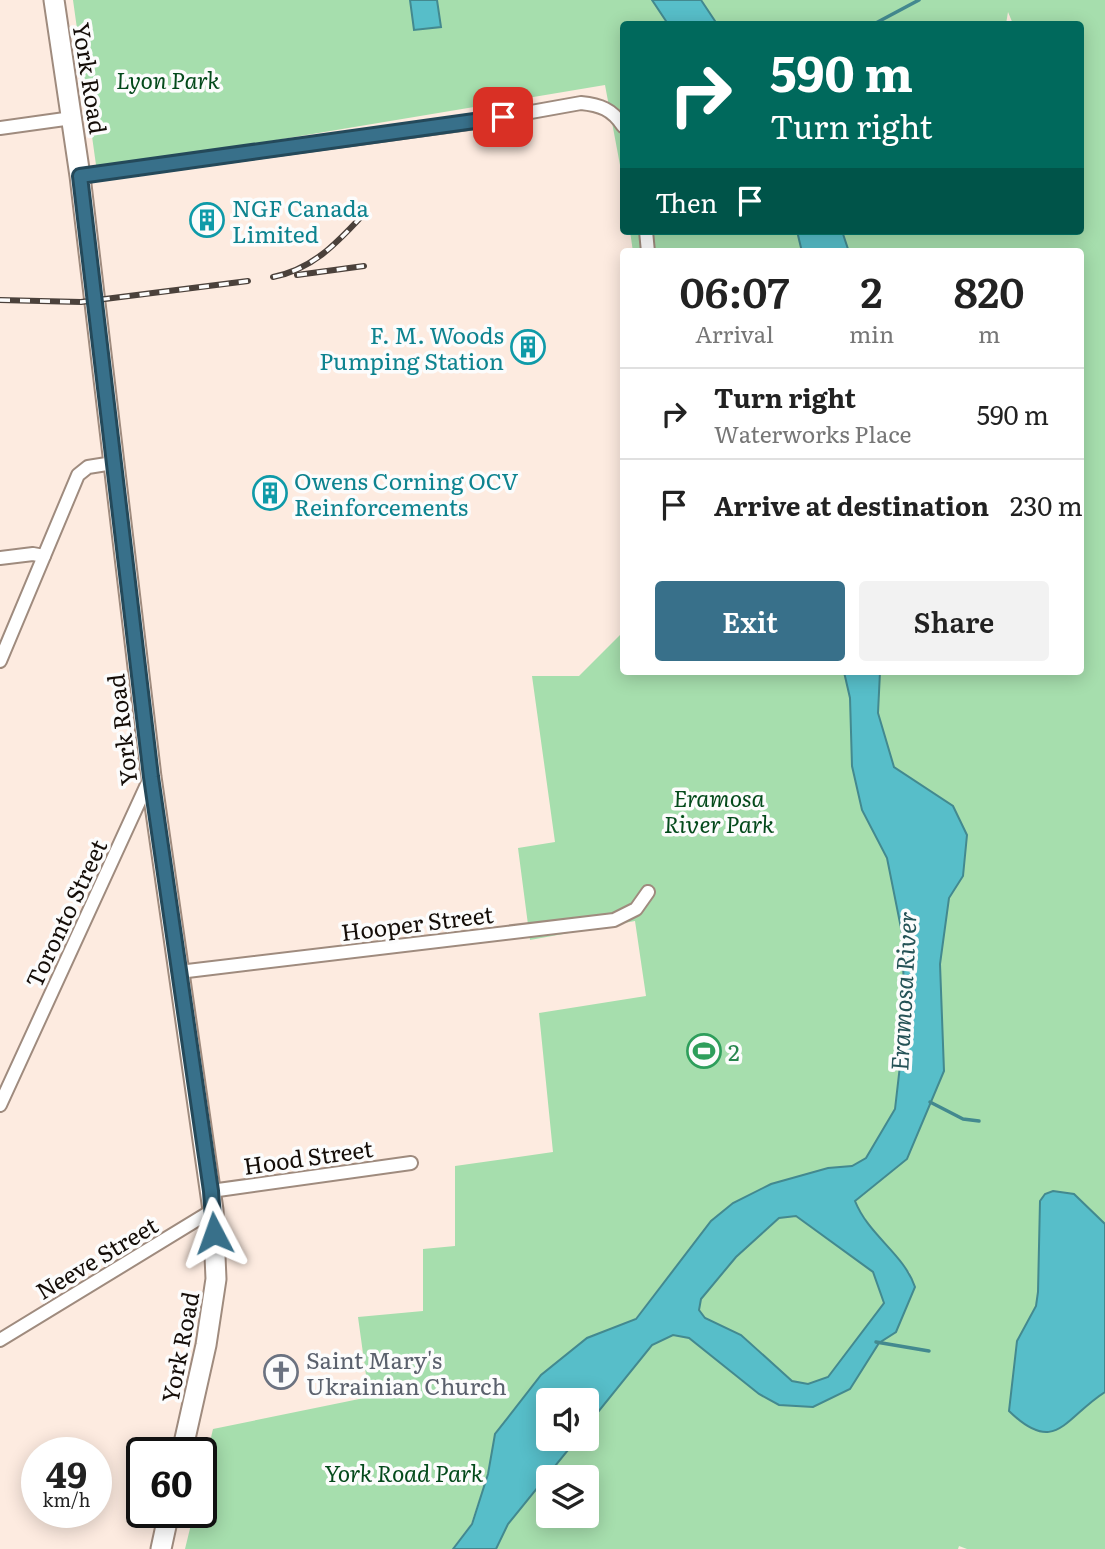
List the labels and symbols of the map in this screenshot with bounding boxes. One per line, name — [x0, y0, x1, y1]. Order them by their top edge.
street label: York Road — [65, 20, 117, 136]
park label: Lyon Park — [116, 62, 220, 96]
pin — [473, 87, 533, 147]
place label: NGF Canada Limited — [232, 190, 370, 250]
building icon: NGF Canada Limited — [188, 201, 226, 239]
place label: F. M. Woods Pumping Station — [319, 317, 504, 377]
building icon: F. M. Woods Pumping Station — [509, 328, 547, 366]
place label: Owens Corning OCV Reinforcements — [294, 463, 518, 523]
building icon: Owens Corning OCV Reinforcements — [251, 474, 289, 512]
street label: York Road — [97, 672, 145, 788]
park label: Eramosa River Park — [664, 780, 775, 840]
street label: Toronto Street — [16, 833, 115, 993]
street label: Hooper Street — [339, 896, 496, 948]
water label: Eramosa River — [880, 910, 924, 1072]
sports icon: 2 — [685, 1032, 723, 1070]
place label: 2 — [728, 1034, 740, 1068]
street label: Hood Street — [241, 1130, 376, 1182]
position arrow — [177, 1196, 251, 1270]
street label: Neeve Street — [29, 1207, 164, 1307]
street label: York Road — [152, 1289, 206, 1405]
place label: Saint Mary's Ukrainian Church — [306, 1342, 507, 1402]
church icon: Saint Mary's Ukrainian Church — [262, 1353, 300, 1391]
speed limit sign: 60 — [126, 1437, 217, 1528]
park label: York Road Park — [325, 1455, 484, 1489]

